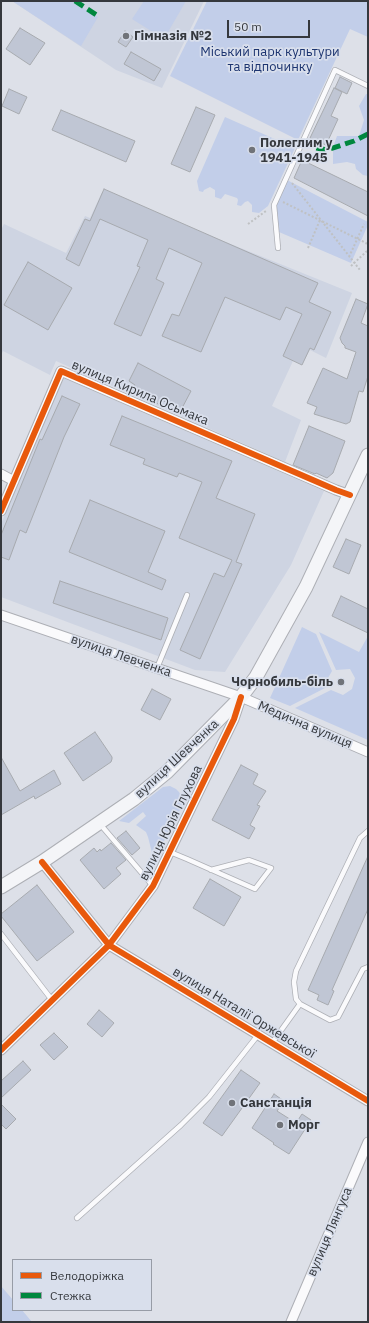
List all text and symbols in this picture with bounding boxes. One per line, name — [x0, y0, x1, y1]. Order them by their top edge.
scale bar — [229, 12, 312, 38]
text: 50 m — [234, 19, 262, 34]
place label: Гімназія №2 — [134, 28, 212, 44]
marker: Гімназія №2 — [121, 31, 131, 41]
park label: Міський парк культури та відпочинку — [200, 44, 340, 75]
place label: Полеглим у 1941-1945 — [260, 135, 332, 166]
marker: Полеглим у 1941-1945 — [247, 145, 257, 155]
street label: вулиця Кирила Осьмака — [69, 357, 211, 429]
street label: вулиця Левченка — [69, 632, 173, 680]
place label: Чорнобиль-біль — [231, 674, 333, 690]
marker: Чорнобиль-біль — [336, 677, 346, 687]
street label: Медична вулиця — [256, 698, 354, 752]
street label: вулиця Шевченка — [132, 716, 222, 802]
street label: вулиця Юрія Глухова — [136, 763, 206, 883]
street label: вулиця Наталії Оржевської — [170, 964, 318, 1062]
place label: Санстанція — [240, 1095, 312, 1111]
marker: Санстанція — [227, 1098, 237, 1108]
place label: Морг — [288, 1117, 320, 1133]
marker: Морг — [275, 1120, 285, 1130]
street label: вулиця Лянгуса — [304, 1185, 356, 1279]
legend — [12, 1259, 152, 1311]
text: Велодоріжка — [50, 1268, 124, 1283]
text: Стежка — [50, 1288, 92, 1303]

